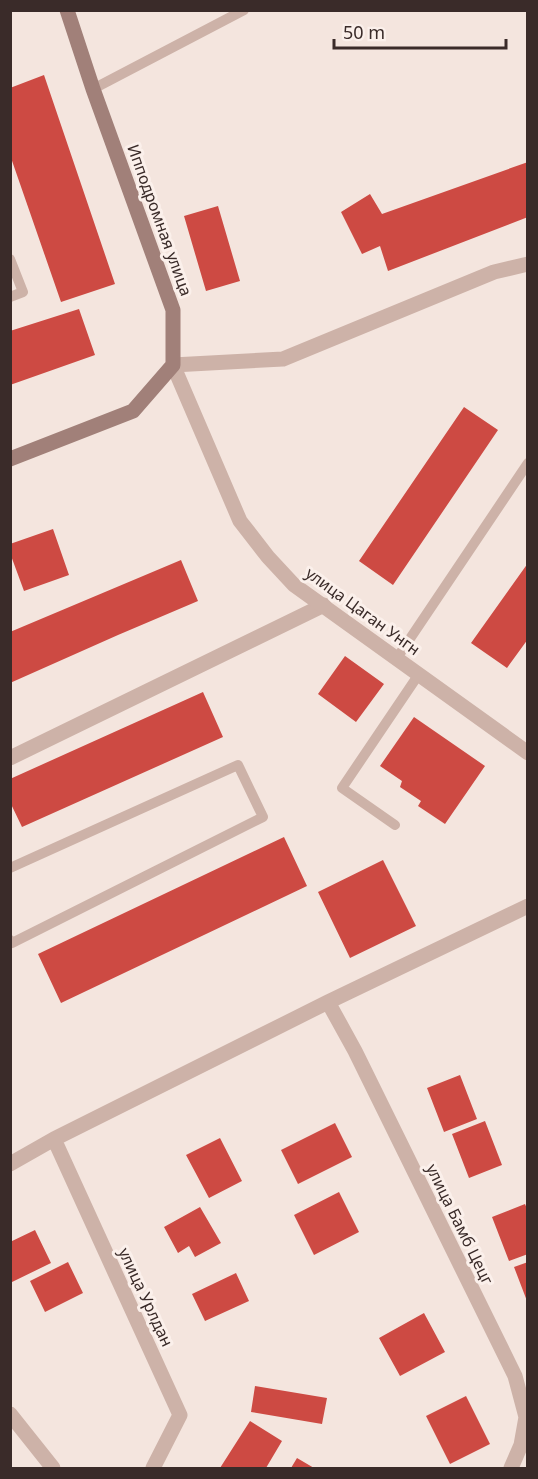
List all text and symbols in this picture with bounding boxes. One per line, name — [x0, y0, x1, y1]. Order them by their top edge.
scale bar — [334, 12, 506, 50]
text: 50 m — [343, 20, 385, 44]
street label: Ипподромная улица — [122, 141, 198, 299]
street label: улица Цаган Унгн — [301, 562, 425, 660]
street label: улица Бамб Цецг — [421, 1160, 499, 1288]
street label: улица Урлдан — [113, 1244, 179, 1350]

